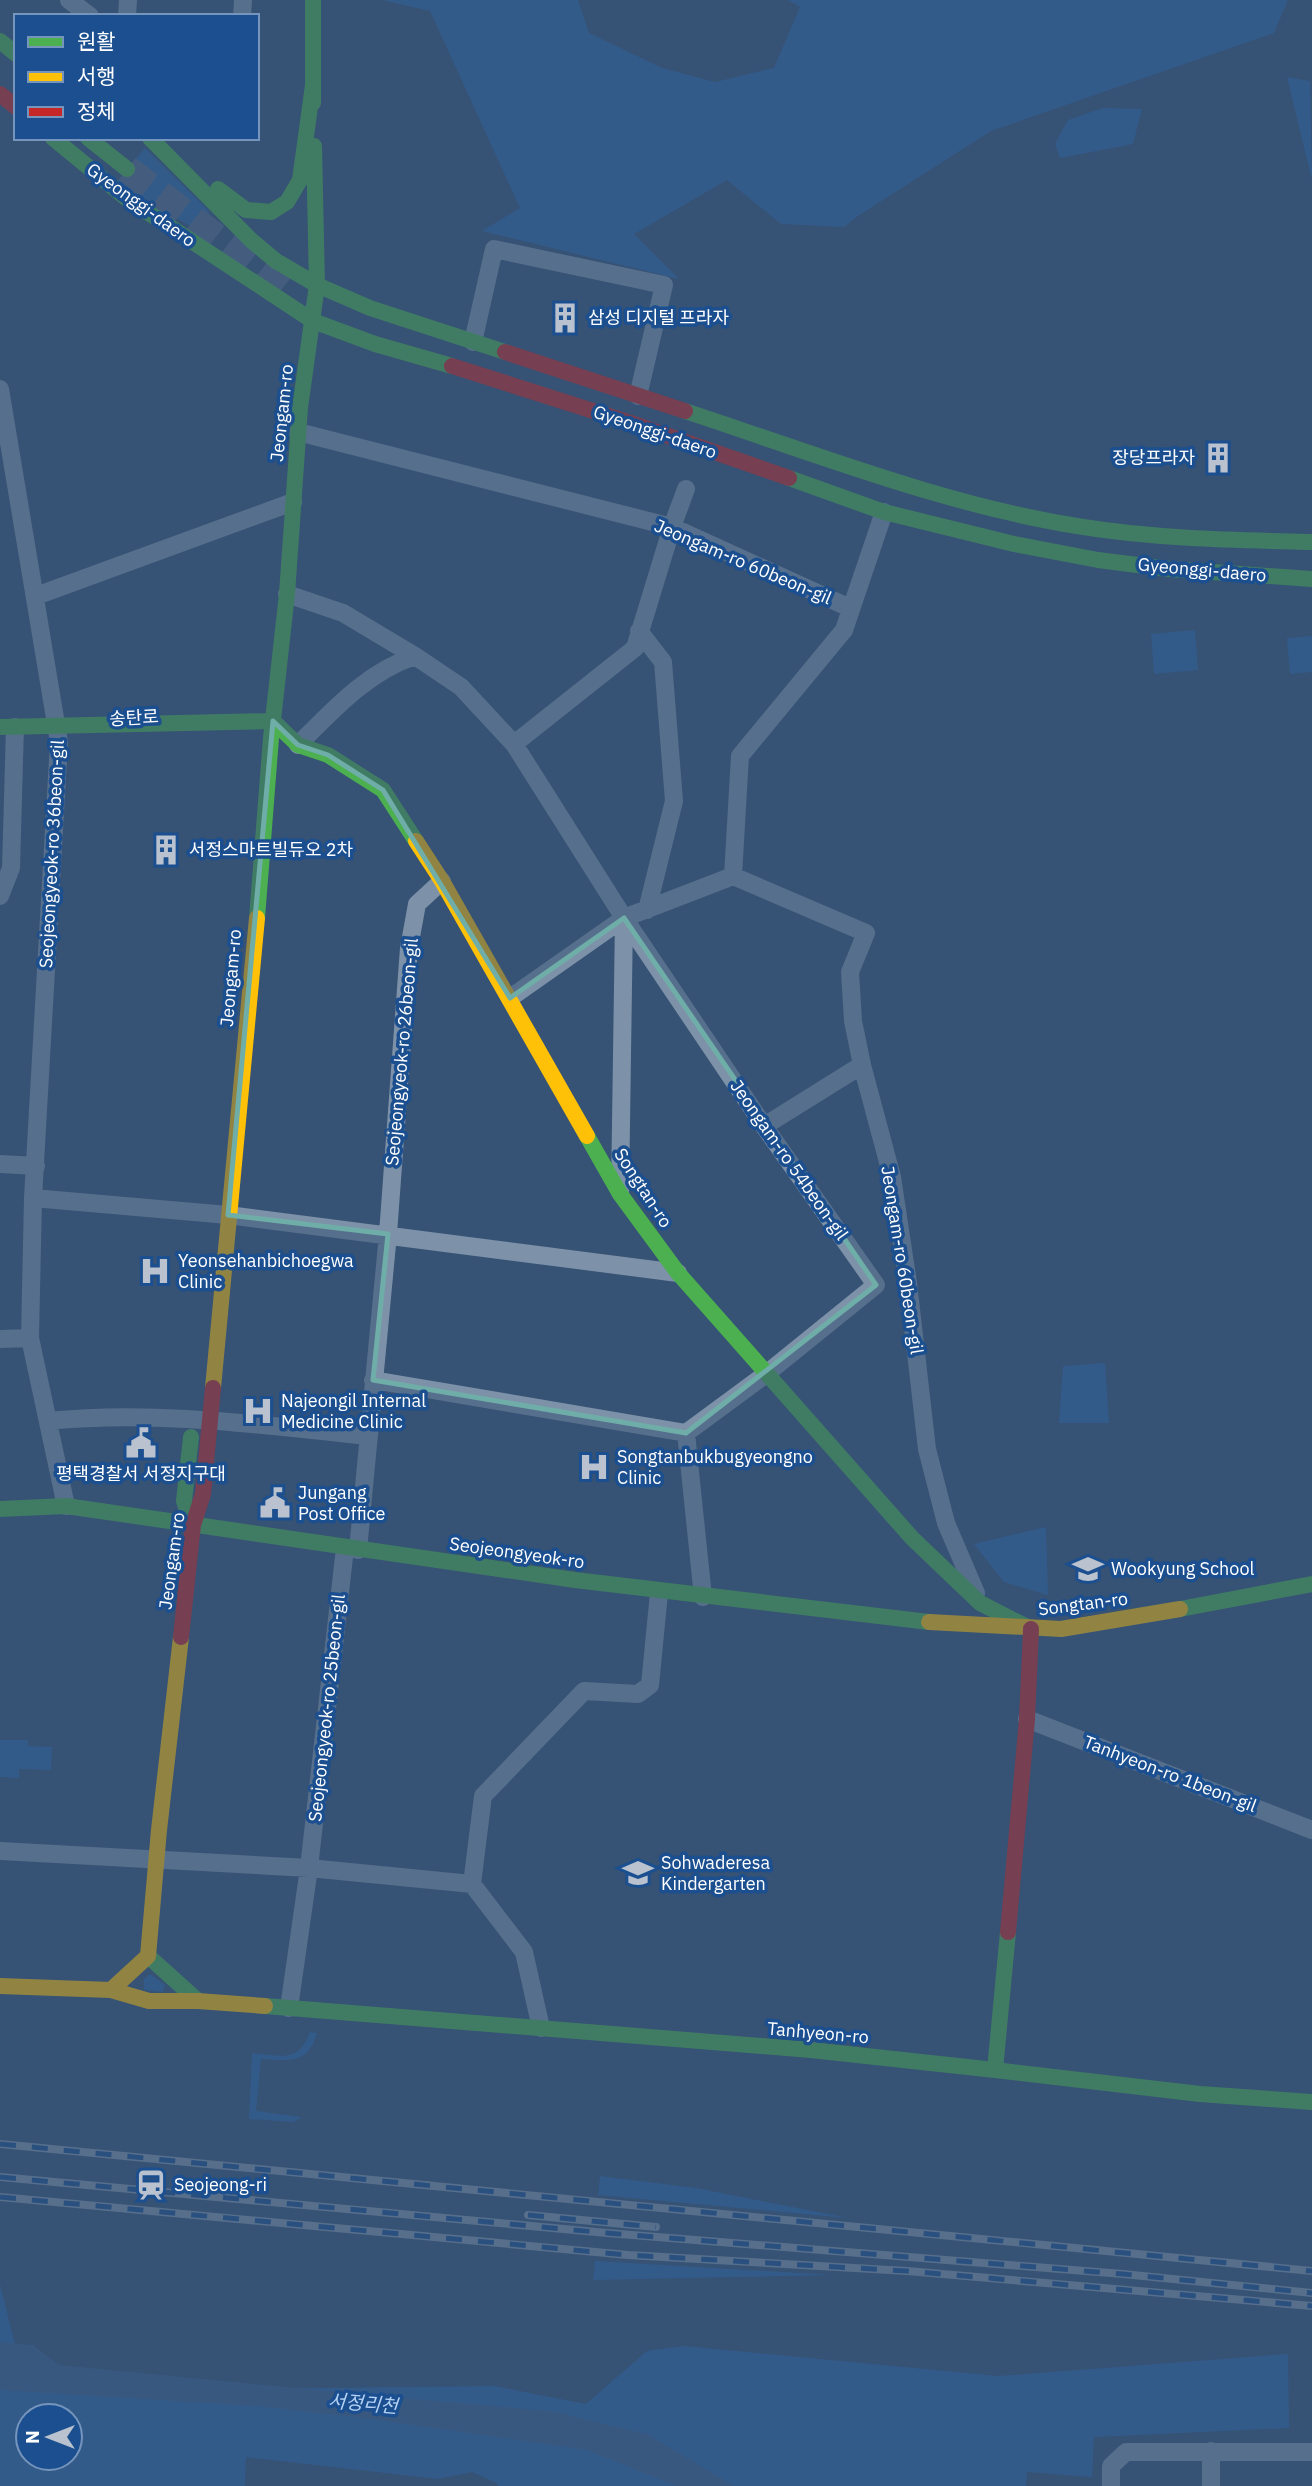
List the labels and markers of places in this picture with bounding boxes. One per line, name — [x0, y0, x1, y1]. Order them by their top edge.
building icon: 삼성 디지털 프라자 — [548, 301, 582, 335]
place label: 삼성 디지털 프라자 — [588, 306, 729, 329]
building icon: 장당프라자 — [1201, 441, 1235, 475]
place label: 장당프라자 — [1112, 446, 1195, 469]
building icon: 서정스마트빌듀오 2차 — [149, 833, 183, 867]
place label: 서정스마트빌듀오 2차 — [189, 838, 354, 861]
place label: Yeonsehanbichoegwa Clinic — [178, 1249, 354, 1293]
hospital icon: Yeonsehanbichoegwa Clinic — [138, 1254, 172, 1288]
place label: Najeongil Internal Medicine Clinic — [281, 1389, 426, 1433]
hospital icon: Najeongil Internal Medicine Clinic — [241, 1394, 275, 1428]
public building icon: 평택경찰서 서정지구대 — [124, 1426, 158, 1460]
place label: Songtanbukbugyeongno Clinic — [617, 1445, 813, 1489]
hospital icon: Songtanbukbugyeongno Clinic — [577, 1450, 611, 1484]
place label: 평택경찰서 서정지구대 — [56, 1462, 226, 1485]
place label: Jungang Post Office — [298, 1481, 386, 1525]
public building icon: Jungang Post Office — [258, 1486, 292, 1520]
school or university icon: Wookyung School — [1071, 1552, 1105, 1586]
place label: Wookyung School — [1111, 1557, 1254, 1580]
place label: Sohwaderesa Kindergarten — [661, 1851, 770, 1895]
school or university icon: Sohwaderesa Kindergarten — [621, 1856, 655, 1890]
station icon: Seojeong-ri — [134, 2168, 168, 2202]
place label: Seojeong-ri — [174, 2173, 267, 2196]

